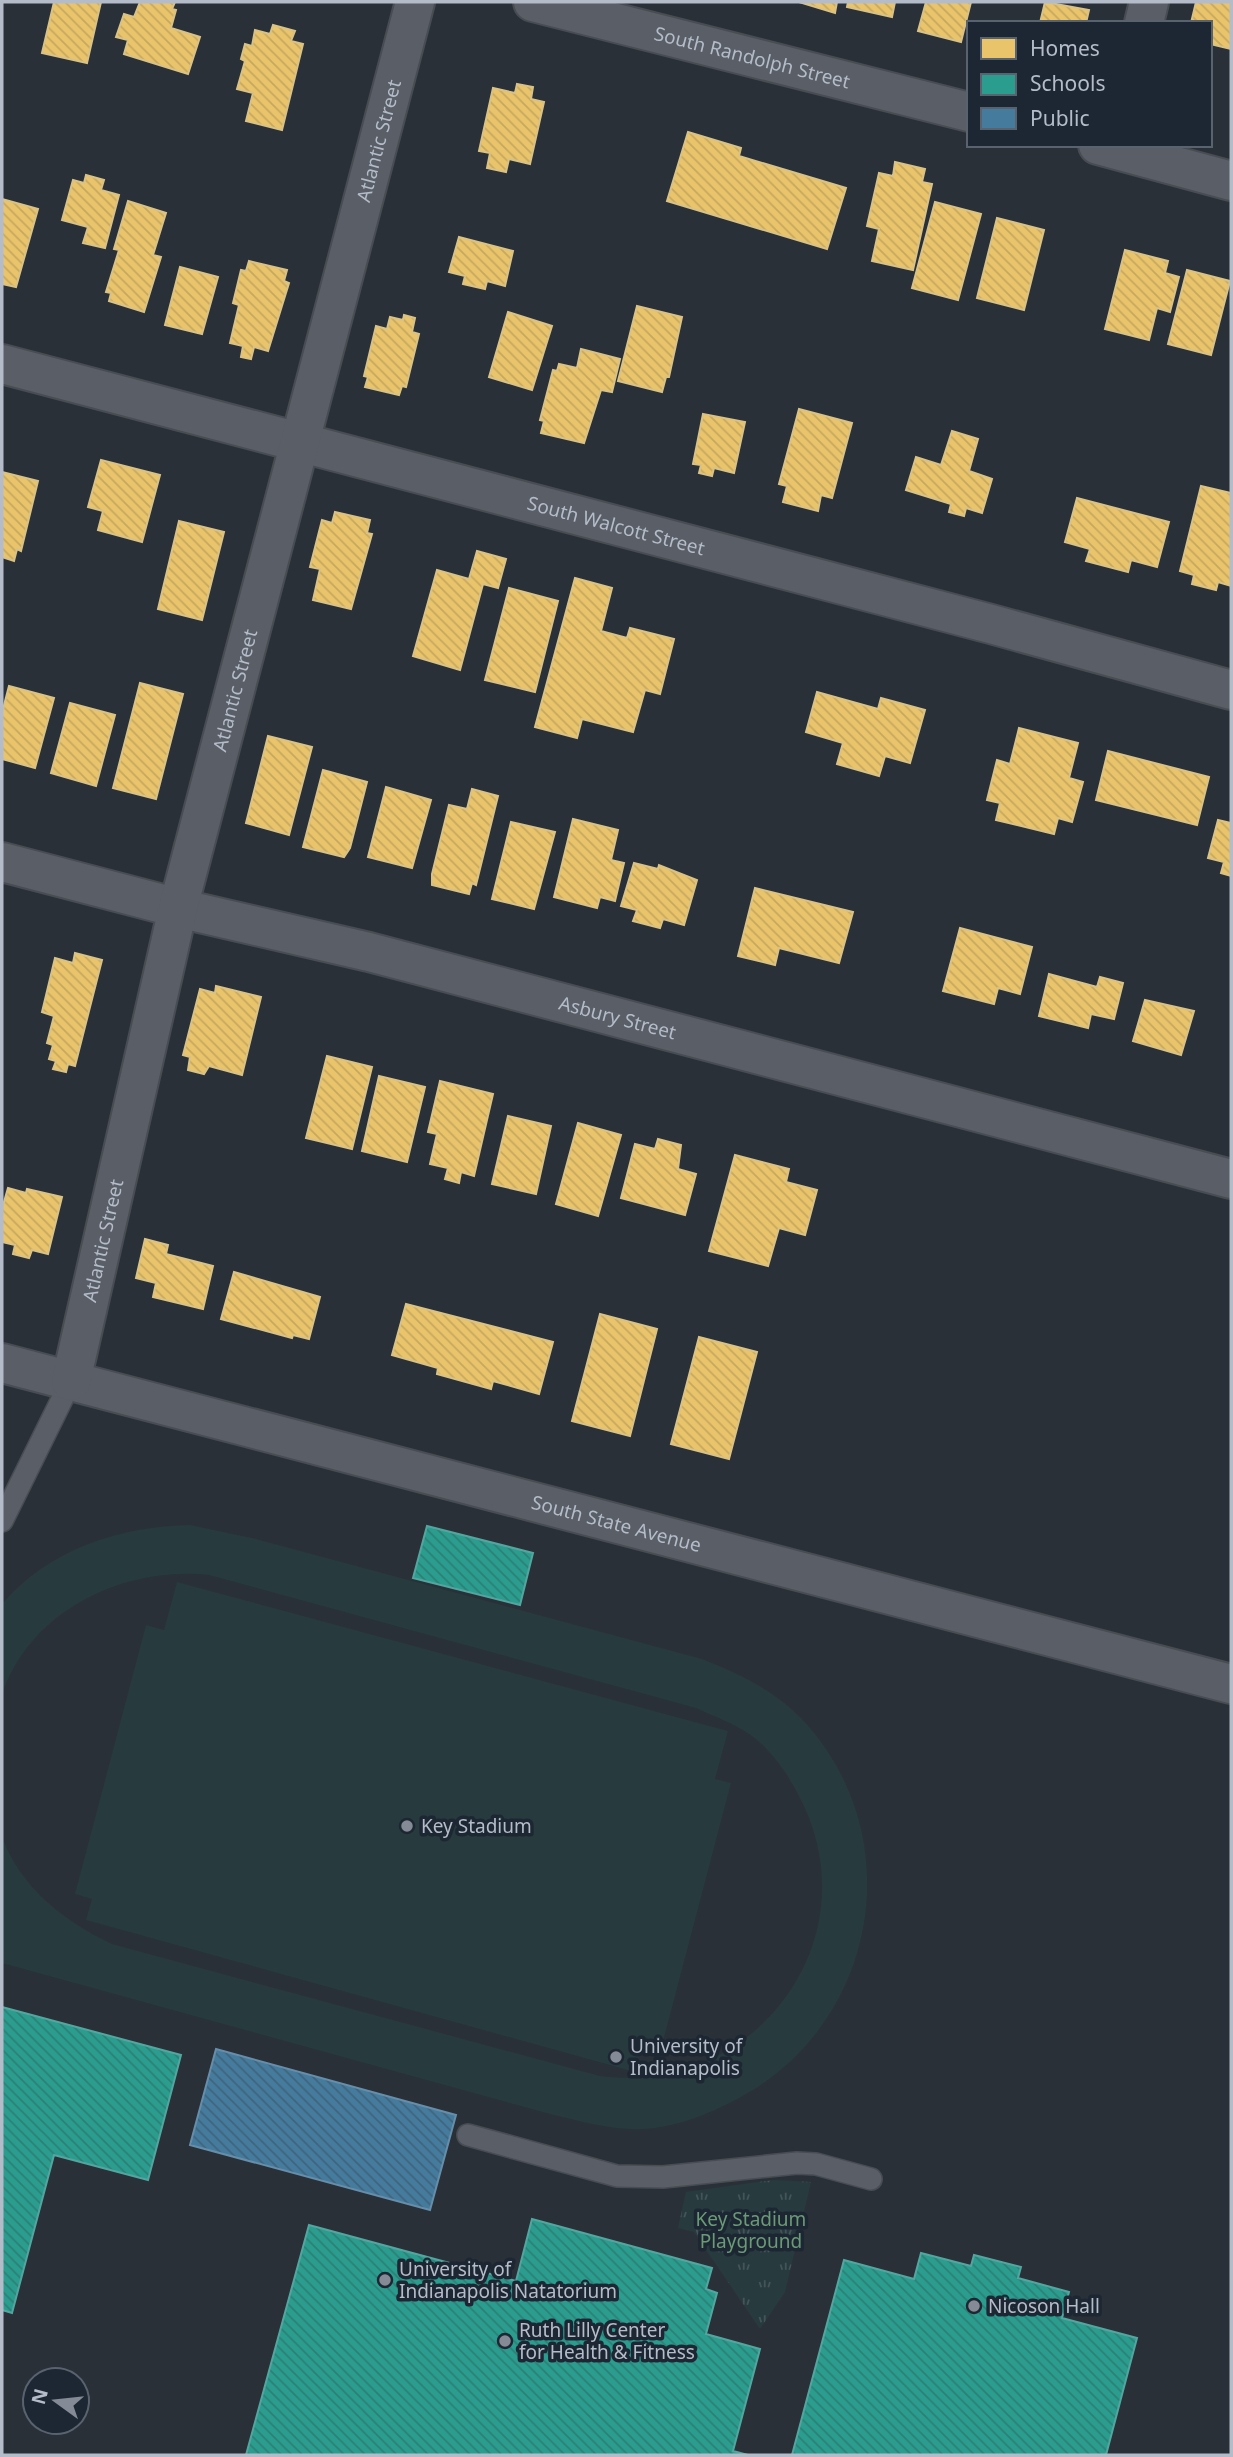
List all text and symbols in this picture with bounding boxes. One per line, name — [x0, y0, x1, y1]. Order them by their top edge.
street label: South Randolph Street — [651, 20, 853, 95]
legend — [967, 21, 1212, 147]
text: Homes — [1030, 34, 1100, 62]
text: Schools — [1030, 69, 1105, 97]
street label: Atlantic Street — [350, 77, 407, 205]
text: Public — [1030, 104, 1090, 132]
street label: South Walcott Street — [525, 490, 708, 561]
street label: Atlantic Street — [207, 626, 263, 754]
street label: Asbury Street — [556, 990, 679, 1045]
street label: Atlantic Street — [76, 1176, 129, 1304]
street label: South State Avenue — [529, 1489, 704, 1558]
place label: Key Stadium — [421, 1813, 532, 1839]
marker: Key Stadium — [399, 1818, 415, 1834]
place label: University of Indianapolis — [630, 2033, 744, 2081]
marker: University of Indianapolis — [608, 2049, 624, 2065]
park label: Key Stadium Playground — [696, 2206, 806, 2254]
place label: University of Indianapolis Natatorium — [399, 2256, 617, 2304]
marker: University of Indianapolis Natatorium — [377, 2272, 393, 2288]
place label: Nicoson Hall — [988, 2293, 1100, 2319]
marker: Nicoson Hall — [966, 2298, 982, 2314]
place label: Ruth Lilly Center for Health & Fitness — [519, 2317, 695, 2365]
marker: Ruth Lilly Center for Health & Fitness — [497, 2333, 513, 2349]
north arrow — [21, 2366, 91, 2436]
text: N — [25, 2386, 54, 2407]

